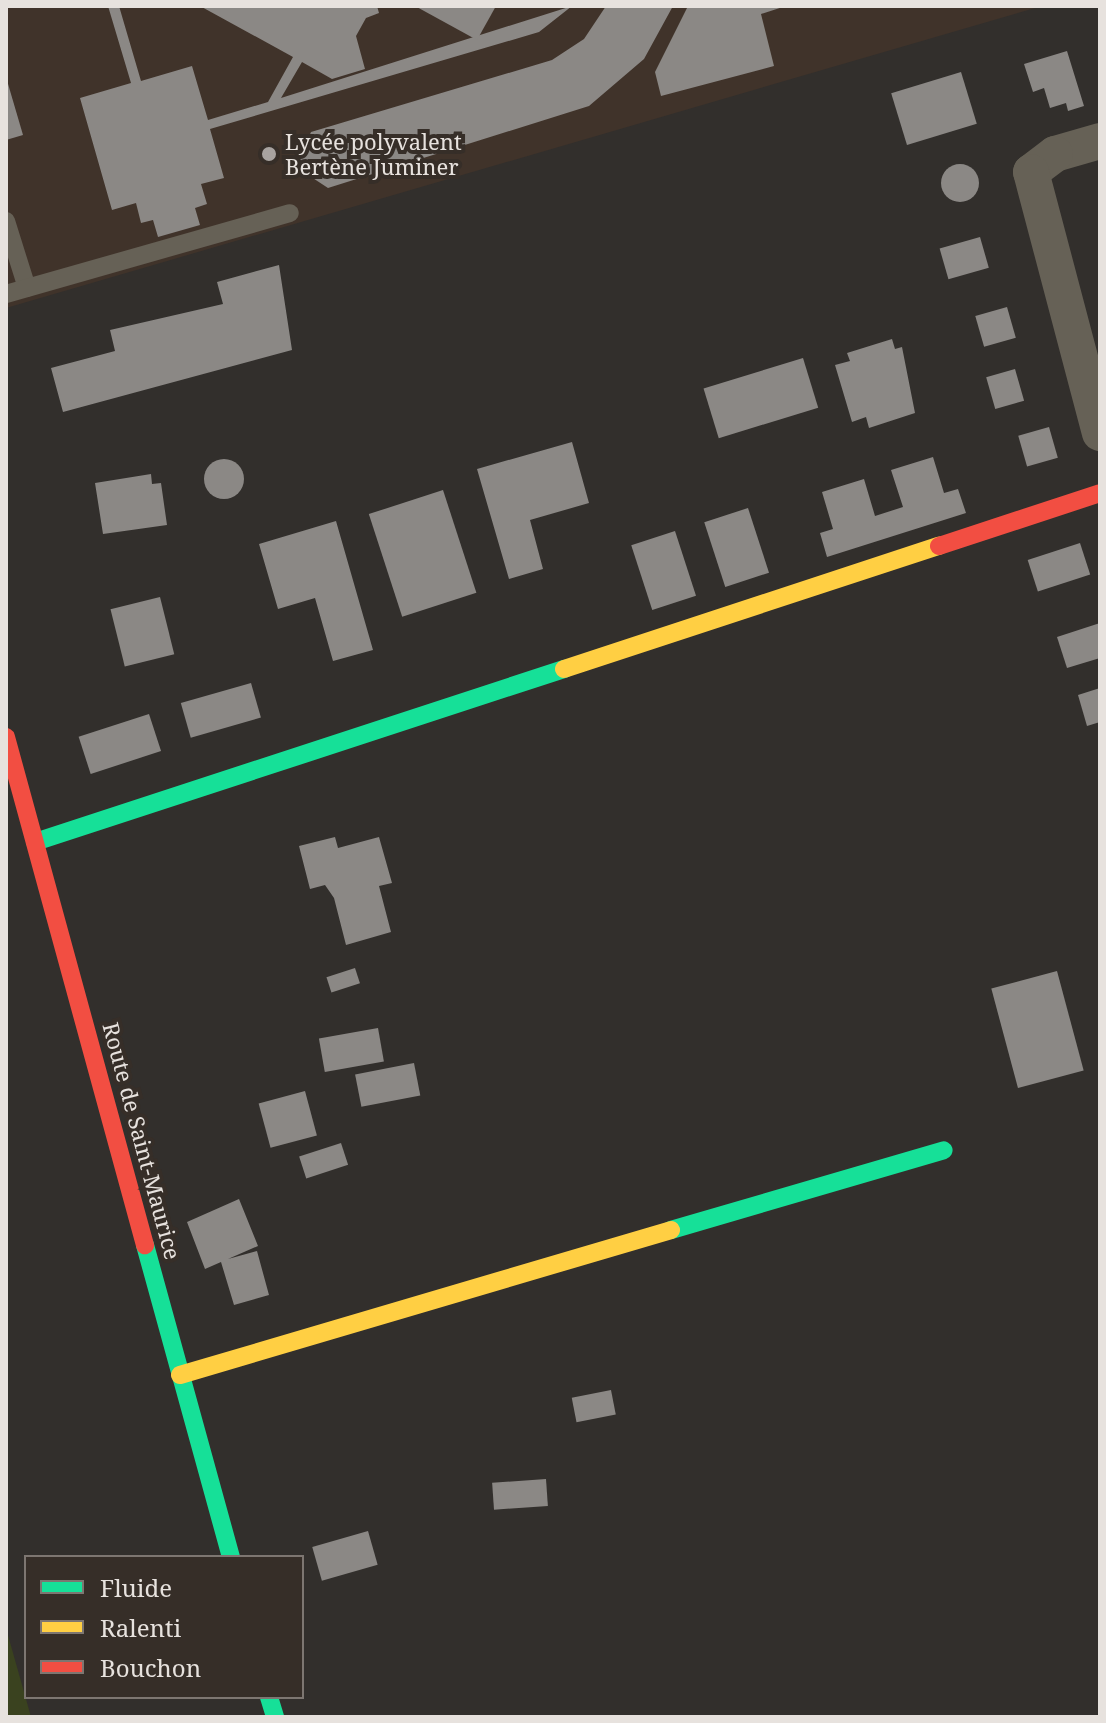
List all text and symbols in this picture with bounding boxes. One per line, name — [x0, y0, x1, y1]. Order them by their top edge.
place label: Lycée polyvalent Bertène Juminer — [285, 128, 462, 180]
marker: Lycée polyvalent Bertène Juminer — [260, 145, 278, 163]
street label: Route de Saint-Maurice — [98, 1020, 186, 1262]
legend — [24, 1555, 304, 1699]
text: Fluide — [100, 1571, 172, 1604]
text: Ralenti — [100, 1611, 181, 1644]
text: Bouchon — [100, 1651, 201, 1684]

